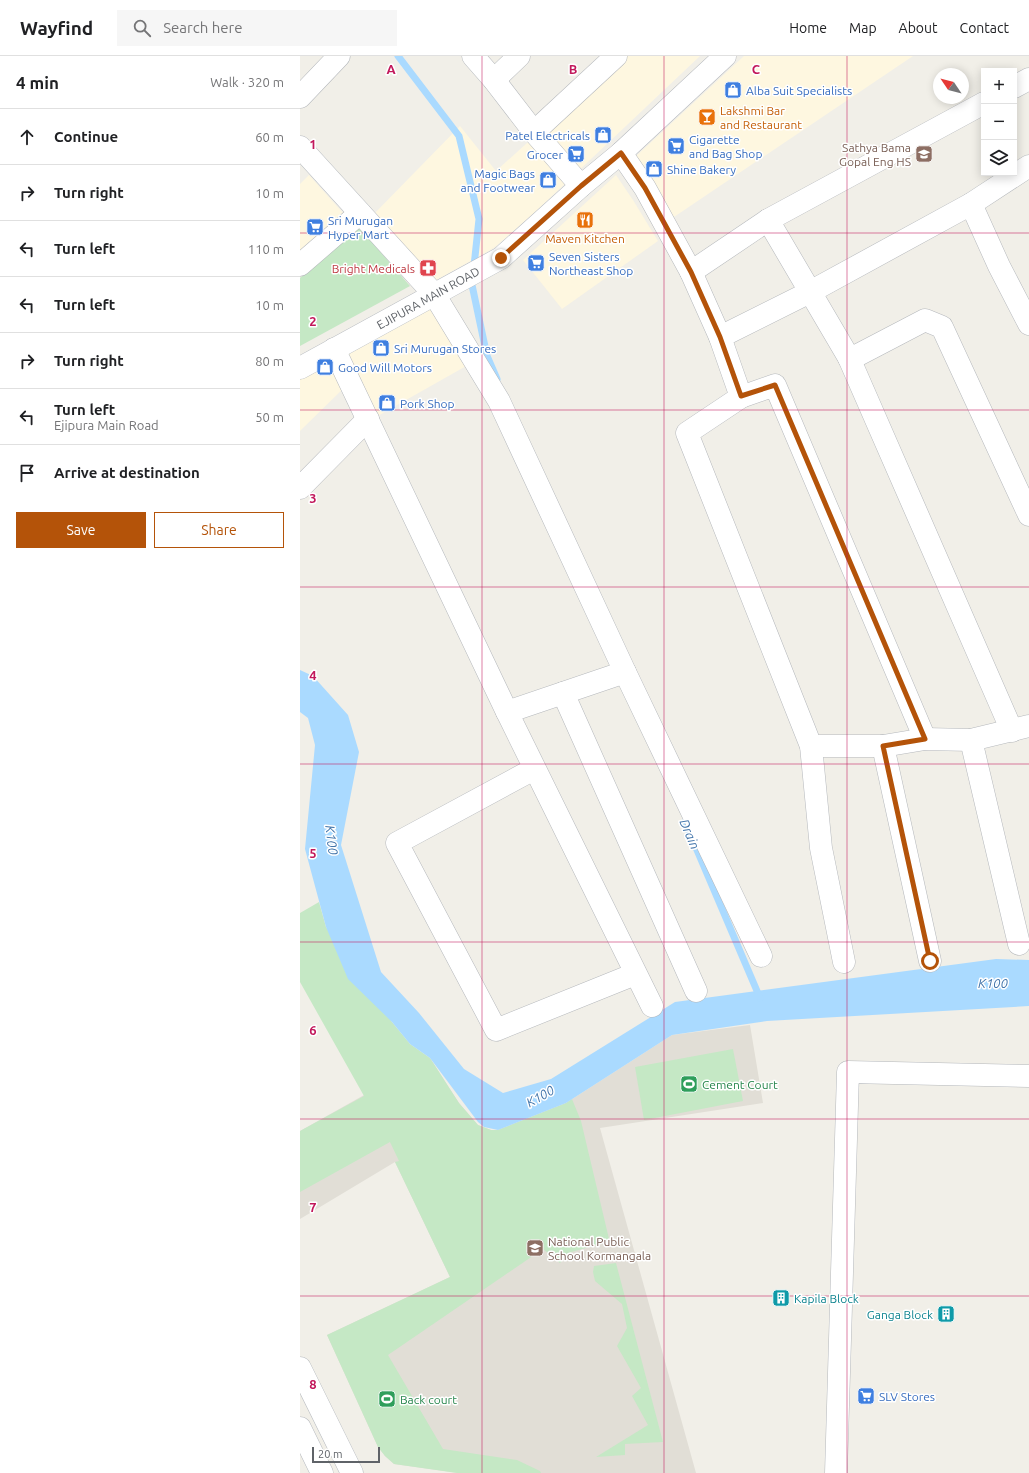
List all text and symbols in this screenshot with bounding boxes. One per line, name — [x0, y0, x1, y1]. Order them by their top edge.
search box — [117, 10, 397, 46]
text: Wayfind — [20, 17, 93, 39]
icon: search — [131, 17, 153, 39]
text: Search here — [163, 19, 242, 36]
text: Home — [789, 20, 827, 36]
text: Map — [849, 20, 877, 36]
text: About — [899, 20, 938, 36]
text: Contact — [960, 20, 1009, 36]
text: A — [386, 62, 396, 76]
text: B — [569, 62, 578, 76]
text: C — [752, 62, 761, 76]
north arrow — [933, 68, 969, 104]
map controls — [981, 68, 1017, 176]
button: + — [981, 68, 1017, 104]
text: 4 min — [16, 73, 59, 92]
text: Walk · 320 m — [210, 75, 284, 89]
shop icon: Alba Suit Specialists — [723, 80, 743, 100]
place label: Alba Suit Specialists — [746, 84, 852, 97]
place label: Lakshmi Bar and Restaurant — [720, 104, 802, 131]
button: − — [981, 104, 1017, 140]
bar icon: Lakshmi Bar and Restaurant — [697, 107, 717, 127]
shop icon: Patel Electricals — [593, 125, 613, 145]
icon: ahead — [16, 126, 38, 148]
text: Continue — [54, 128, 118, 145]
place label: Patel Electricals — [505, 129, 590, 142]
text: 60 m — [255, 130, 284, 144]
place label: Cigarette and Bag Shop — [689, 133, 762, 160]
supermarket icon: Cigarette and Bag Shop — [666, 136, 686, 156]
text: 1 — [309, 137, 317, 151]
button: layers — [981, 140, 1017, 176]
place label: Sathya Bama Gopal Eng HS — [839, 141, 911, 168]
supermarket icon: Grocer — [566, 144, 586, 164]
school or university icon: Sathya Bama Gopal Eng HS — [914, 144, 934, 164]
place label: Grocer — [527, 148, 563, 161]
shop icon: Shine Bakery — [644, 159, 664, 179]
place label: Shine Bakery — [667, 163, 736, 176]
place label: Magic Bags and Footwear — [461, 167, 535, 194]
shop icon: Magic Bags and Footwear — [538, 170, 558, 190]
icon: right — [16, 182, 38, 204]
text: Turn right — [54, 184, 124, 201]
text: 10 m — [255, 186, 284, 200]
restaurant icon: Maven Kitchen — [575, 210, 595, 230]
place label: Sri Murugan Hyper Mart — [328, 214, 393, 241]
supermarket icon: Sri Murugan Hyper Mart — [305, 217, 325, 237]
place label: Maven Kitchen — [545, 232, 625, 245]
icon: left — [16, 238, 38, 260]
text: Turn left — [54, 240, 115, 257]
text: 110 m — [248, 242, 284, 256]
route end — [492, 249, 510, 267]
place label: Seven Sisters Northeast Shop — [549, 250, 633, 277]
supermarket icon: Seven Sisters Northeast Shop — [526, 253, 546, 273]
pharmacy icon: Bright Medicals — [418, 258, 438, 278]
place label: Bright Medicals — [332, 262, 415, 275]
street label: EJIPURA MAIN ROAD — [374, 264, 482, 332]
icon: left — [16, 294, 38, 316]
text: Turn left — [54, 296, 115, 313]
text: 10 m — [255, 298, 284, 312]
text: 2 — [309, 314, 317, 328]
shop icon: Sri Murugan Stores — [371, 338, 391, 358]
place label: Sri Murugan Stores — [394, 342, 496, 355]
icon: right — [16, 350, 38, 372]
text: Turn right — [54, 352, 124, 369]
text: 80 m — [255, 354, 284, 368]
shop icon: Good Will Motors — [315, 357, 335, 377]
place label: Good Will Motors — [338, 361, 432, 374]
shop icon: Pork Shop — [377, 393, 397, 413]
place label: Pork Shop — [400, 397, 455, 410]
text: Turn left — [54, 401, 115, 418]
icon: left — [16, 406, 38, 428]
text: 50 m — [255, 410, 284, 424]
text: Ejipura Main Road — [54, 418, 159, 432]
icon: arrive — [16, 462, 38, 484]
text: Arrive at destination — [54, 464, 200, 481]
text: 3 — [309, 491, 317, 505]
button: Save — [16, 512, 146, 548]
button: Share — [154, 512, 284, 548]
text: 4 — [309, 668, 317, 682]
water label: Drain — [677, 817, 703, 851]
water label: K100 — [323, 824, 341, 856]
text: 5 — [309, 846, 317, 860]
route start — [921, 952, 939, 970]
water label: K100 — [978, 976, 1008, 990]
text: 6 — [309, 1023, 317, 1037]
sports icon: Cement Court — [679, 1074, 699, 1094]
place label: Cement Court — [702, 1078, 778, 1091]
water label: K100 — [524, 1082, 556, 1110]
text: 7 — [309, 1200, 317, 1214]
place label: National Public School Kormangala — [548, 1235, 651, 1262]
school or university icon: National Public School Kormangala — [525, 1238, 545, 1258]
building icon: Kapila Block — [771, 1288, 791, 1308]
place label: Kapila Block — [794, 1292, 859, 1305]
building icon: Ganga Block — [936, 1304, 956, 1324]
place label: Ganga Block — [867, 1308, 933, 1321]
text: 8 — [309, 1377, 317, 1391]
supermarket icon: SLV Stores — [856, 1386, 876, 1406]
sports icon: Back court — [377, 1389, 397, 1409]
place label: SLV Stores — [879, 1390, 935, 1403]
place label: Back court — [400, 1393, 457, 1406]
scale bar — [312, 1445, 380, 1464]
text: 20 m — [318, 1448, 342, 1460]

